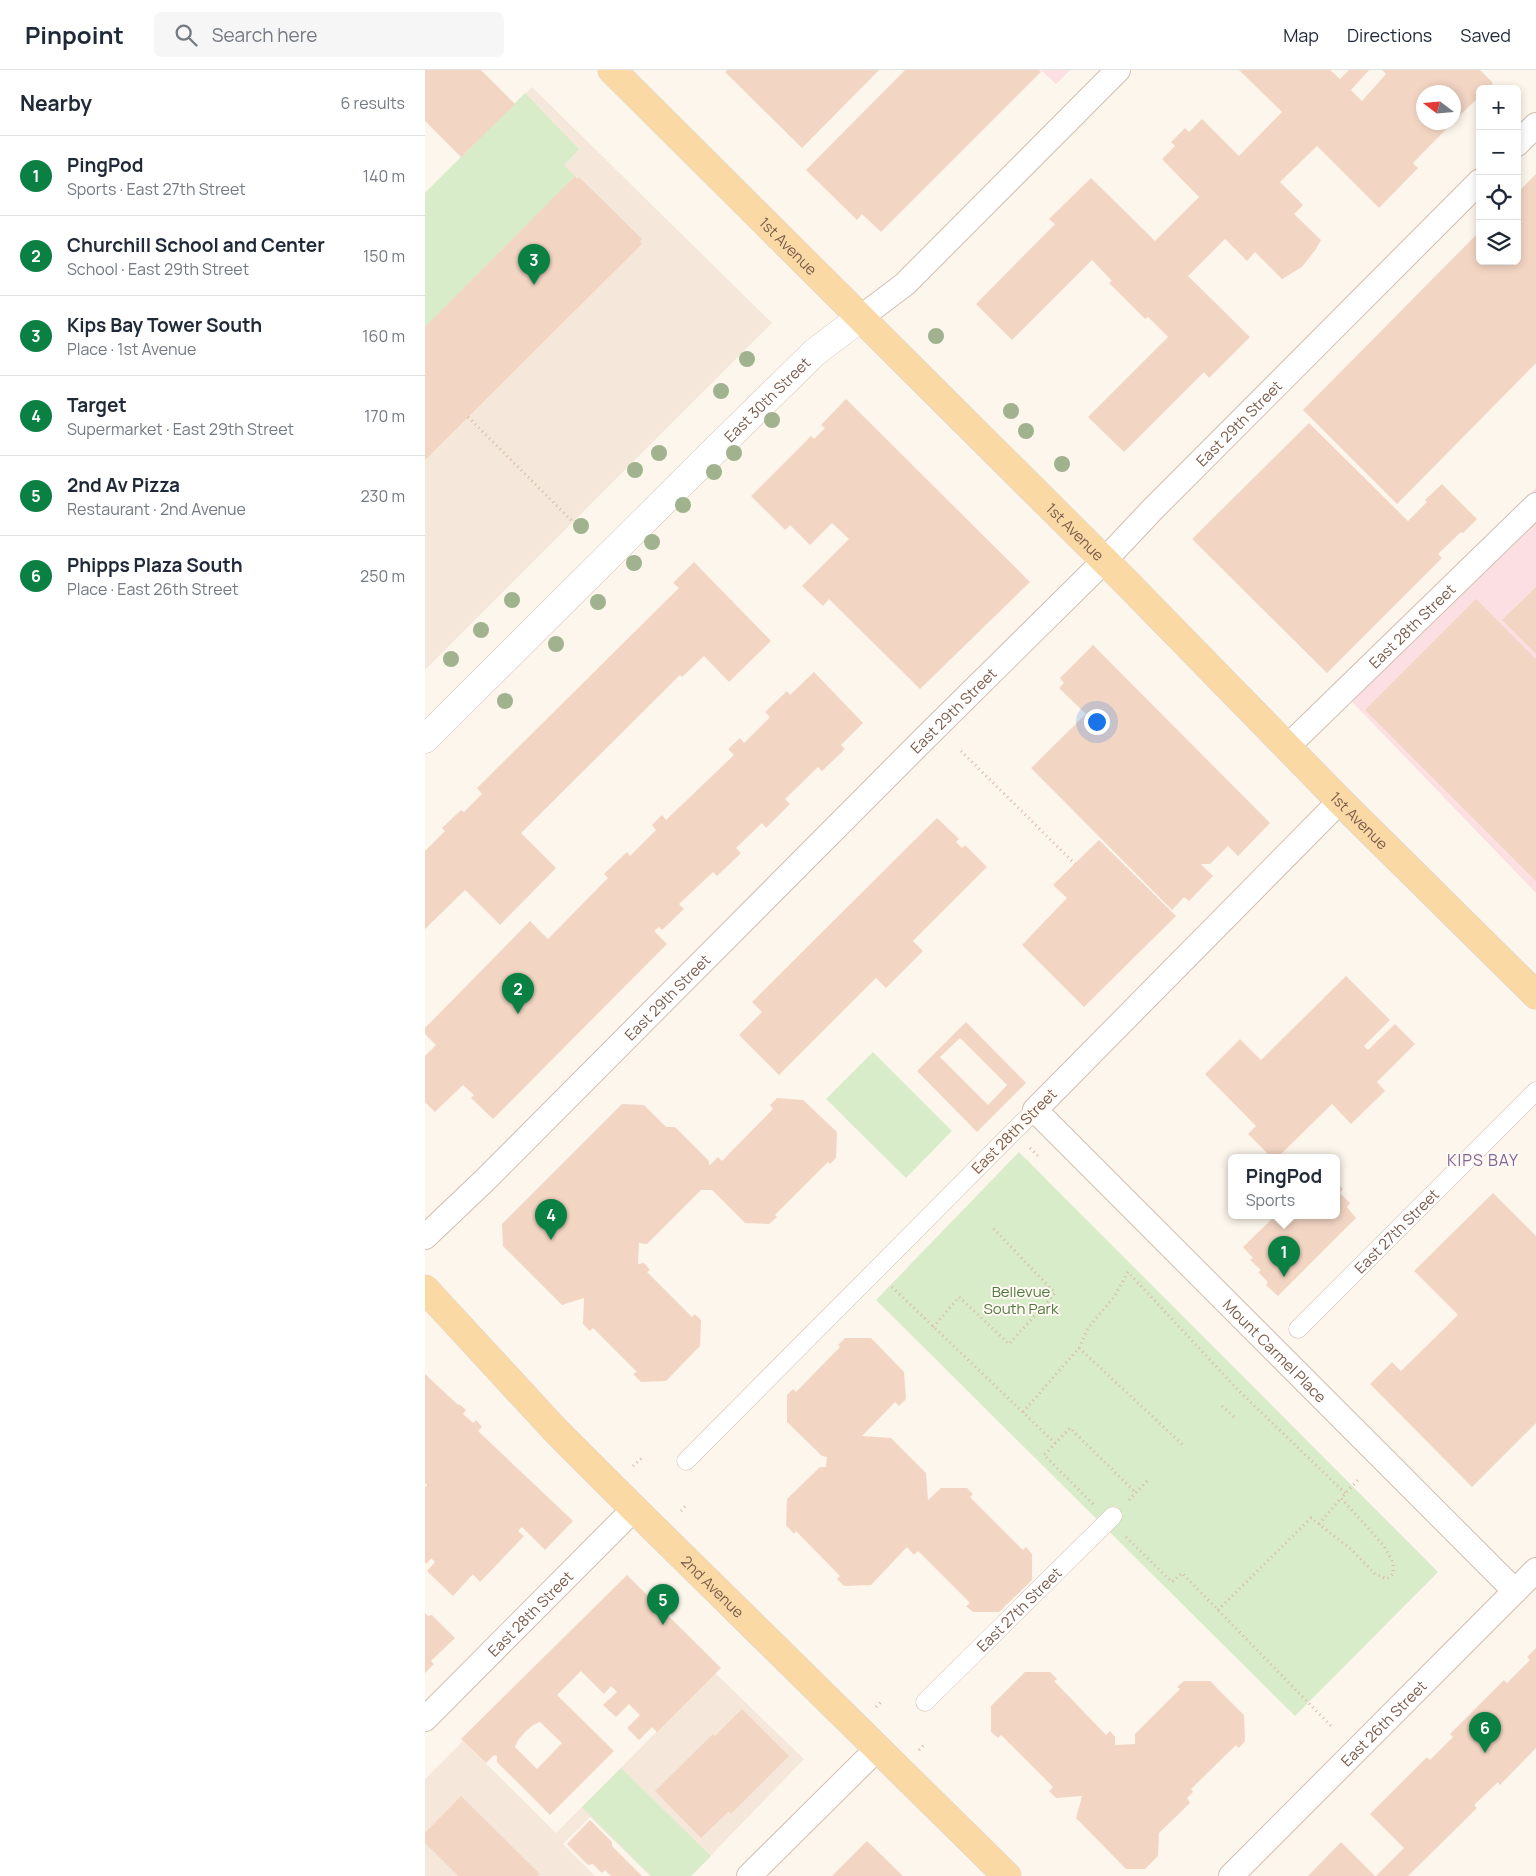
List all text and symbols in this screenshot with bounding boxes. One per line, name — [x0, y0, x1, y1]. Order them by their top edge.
search box — [154, 12, 504, 57]
text: Pinpoint — [25, 18, 124, 51]
icon: search — [172, 21, 200, 49]
text: Search here — [212, 22, 317, 48]
text: Map — [1283, 23, 1319, 47]
text: Directions — [1347, 23, 1432, 47]
text: Saved — [1460, 23, 1511, 47]
north arrow — [1416, 85, 1461, 130]
map controls — [1476, 85, 1521, 265]
button: + — [1476, 85, 1521, 130]
text: Nearby — [20, 89, 92, 117]
text: 6 results — [340, 92, 405, 114]
button: − — [1476, 130, 1521, 175]
text: PingPod — [67, 152, 144, 178]
text: 1 — [32, 165, 40, 187]
text: 140 m — [363, 165, 405, 187]
button: locate — [1476, 175, 1521, 220]
text: Sports · East 27th Street — [67, 178, 246, 200]
street label: 1st Avenue — [755, 212, 822, 279]
button: layers — [1476, 220, 1521, 265]
text: Churchill School and Center — [67, 232, 325, 258]
pin: 3 — [518, 244, 550, 285]
text: 2 — [31, 245, 41, 267]
text: 150 m — [363, 245, 405, 267]
text: School · East 29th Street — [67, 258, 249, 280]
text: Kips Bay Tower South — [67, 312, 262, 338]
text: 3 — [31, 325, 41, 347]
text: 160 m — [362, 325, 405, 347]
text: Place · 1st Avenue — [67, 338, 196, 360]
street label: East 30th Street — [719, 352, 815, 446]
street label: East 29th Street — [1191, 375, 1286, 471]
text: Target — [67, 392, 127, 418]
text: 4 — [31, 405, 41, 427]
text: 170 m — [364, 405, 405, 427]
text: Supermarket · East 29th Street — [67, 418, 294, 440]
text: 2nd Av Pizza — [67, 472, 180, 498]
text: 5 — [31, 485, 41, 507]
text: 230 m — [361, 485, 405, 507]
text: Restaurant · 2nd Avenue — [67, 498, 246, 520]
street label: 1st Avenue — [1042, 498, 1109, 565]
text: Phipps Plaza South — [67, 552, 243, 578]
text: 6 — [31, 565, 41, 587]
text: 250 m — [360, 565, 405, 587]
text: Place · East 26th Street — [67, 578, 238, 600]
street label: East 28th Street — [1364, 579, 1460, 673]
street label: East 29th Street — [905, 663, 1001, 758]
your location — [1084, 709, 1110, 735]
street label: 1st Avenue — [1326, 787, 1393, 854]
street label: East 29th Street — [620, 949, 715, 1045]
pin: 2 — [502, 973, 534, 1014]
street label: East 28th Street — [967, 1084, 1061, 1178]
district label: KIPS BAY — [1447, 1149, 1519, 1171]
popup — [1228, 1154, 1340, 1219]
text: PingPod — [1246, 1163, 1322, 1189]
street label: East 27th Street — [1349, 1184, 1443, 1278]
text: Sports — [1246, 1189, 1295, 1211]
pin: 4 — [535, 1199, 567, 1240]
pin: 1 — [1268, 1236, 1300, 1277]
park label: Bellevue South Park — [984, 1281, 1059, 1319]
street label: Mount Carmel Place — [1219, 1294, 1332, 1407]
street label: 2nd Avenue — [677, 1551, 749, 1622]
street label: East 27th Street — [972, 1562, 1066, 1656]
street label: East 28th Street — [483, 1566, 577, 1661]
pin: 5 — [647, 1584, 679, 1625]
street label: East 26th Street — [1336, 1675, 1431, 1771]
pin: 6 — [1469, 1712, 1501, 1753]

